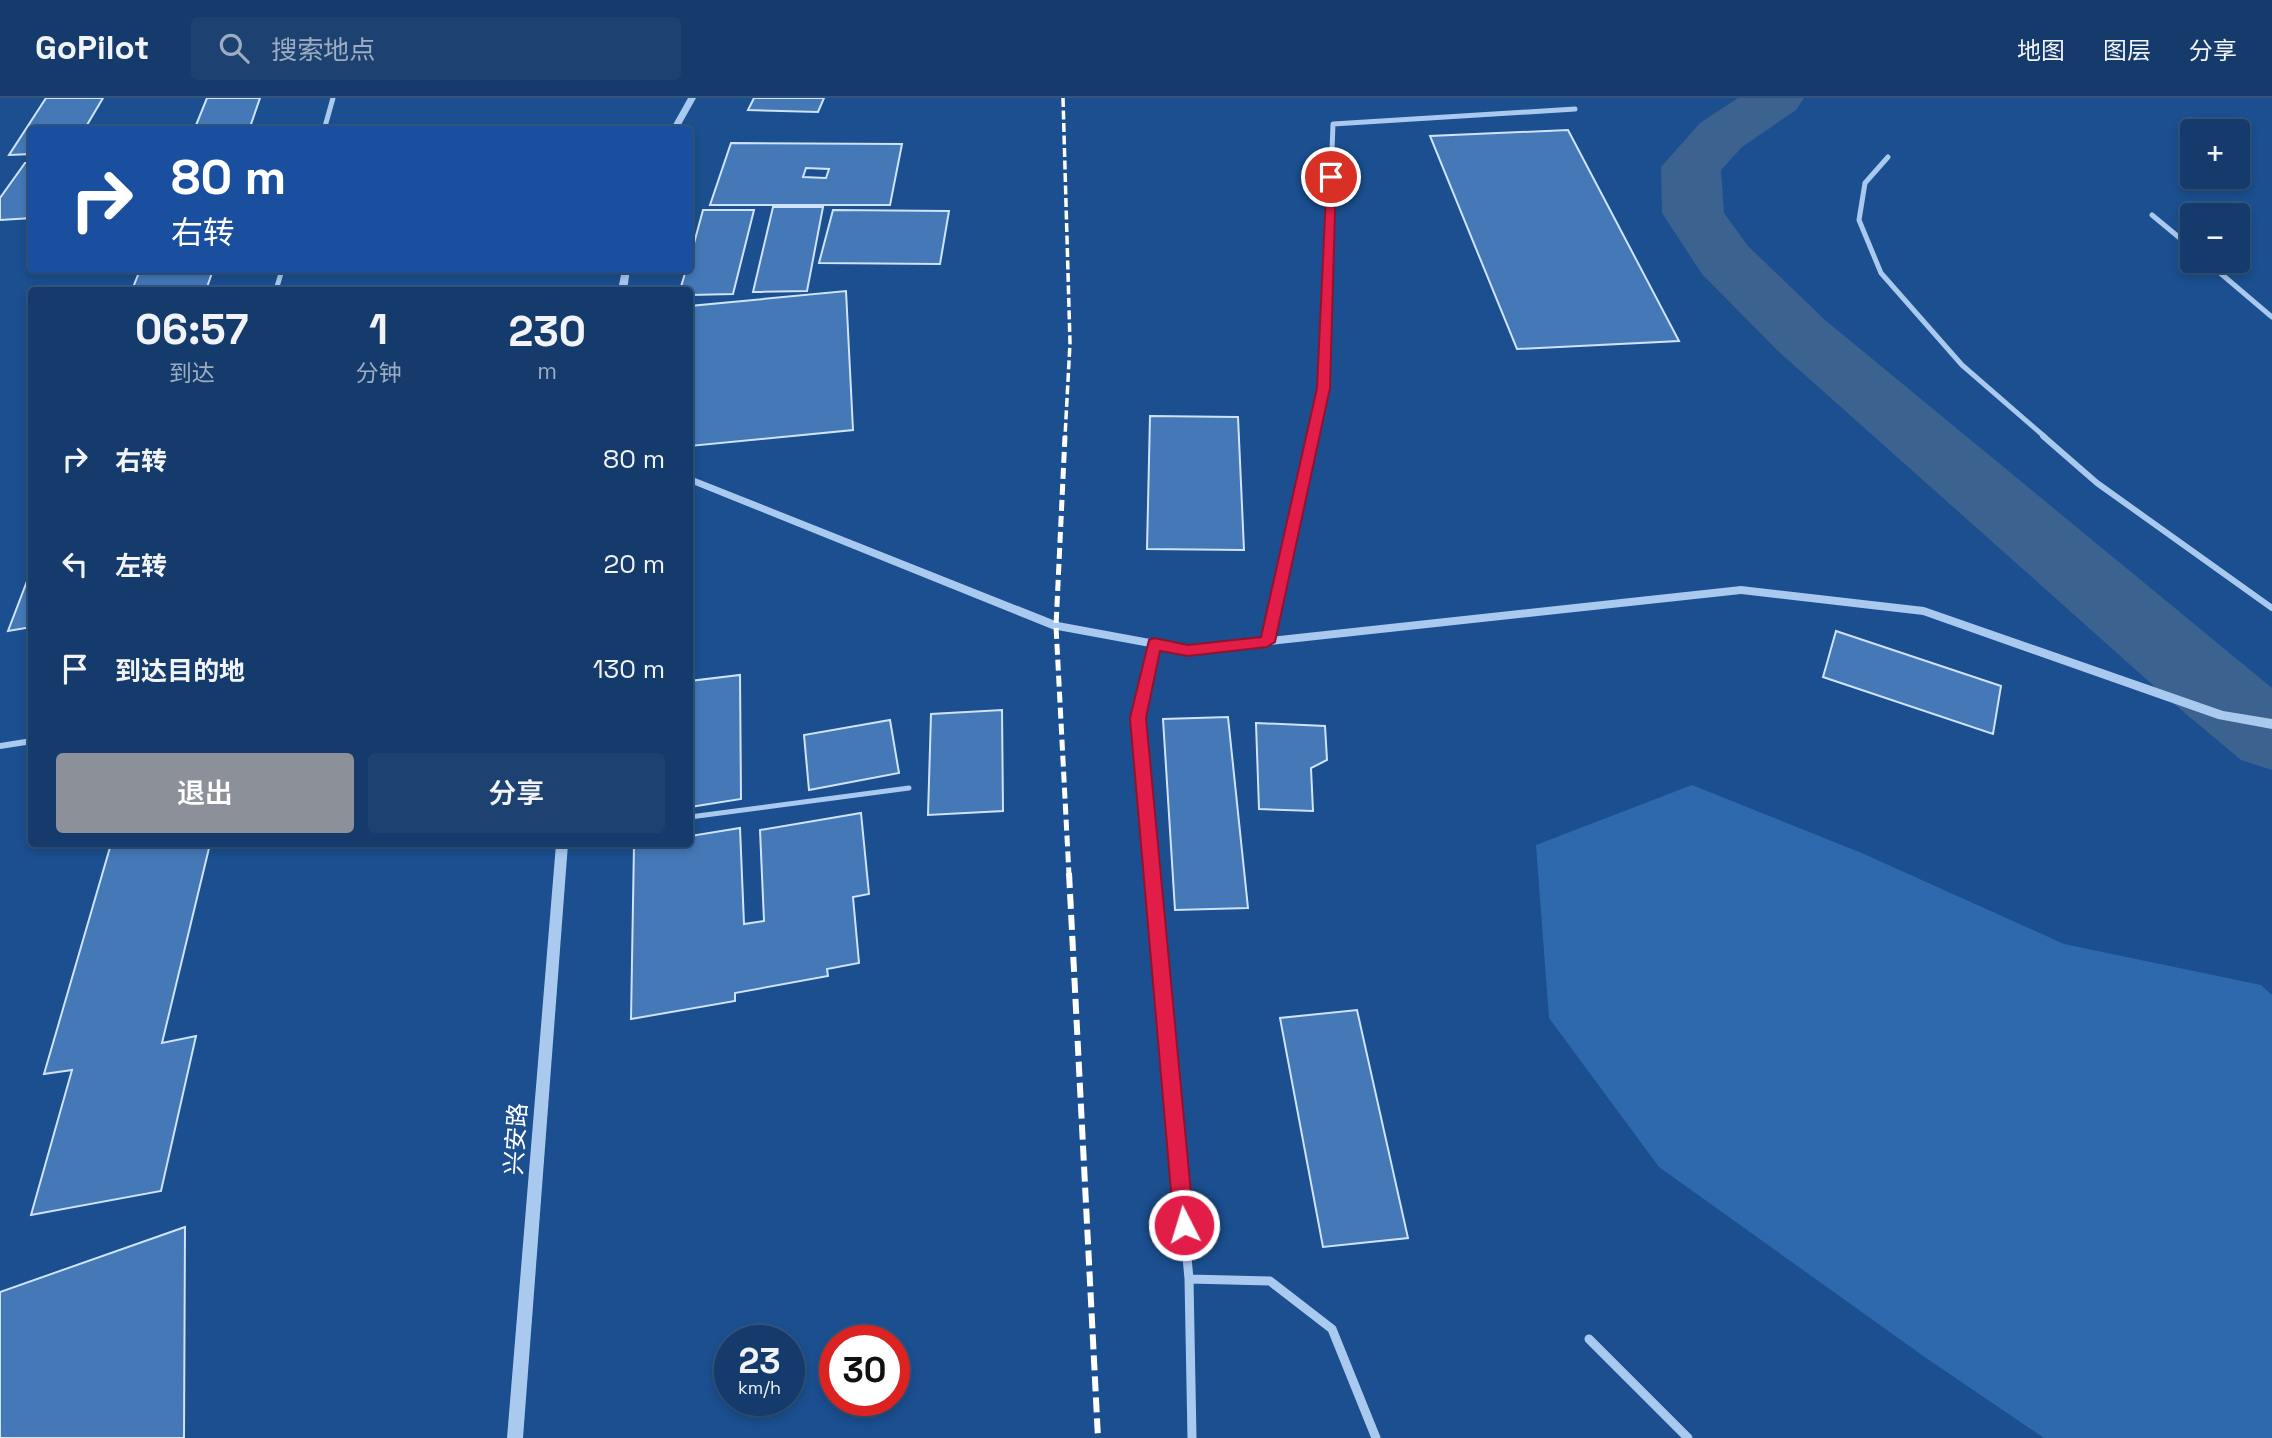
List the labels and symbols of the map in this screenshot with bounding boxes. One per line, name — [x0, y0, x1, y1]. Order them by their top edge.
pin — [1301, 147, 1361, 207]
street label: 兴安路 — [498, 1102, 533, 1176]
position arrow — [1147, 1188, 1221, 1262]
speed limit sign: 30 — [819, 1325, 910, 1416]

